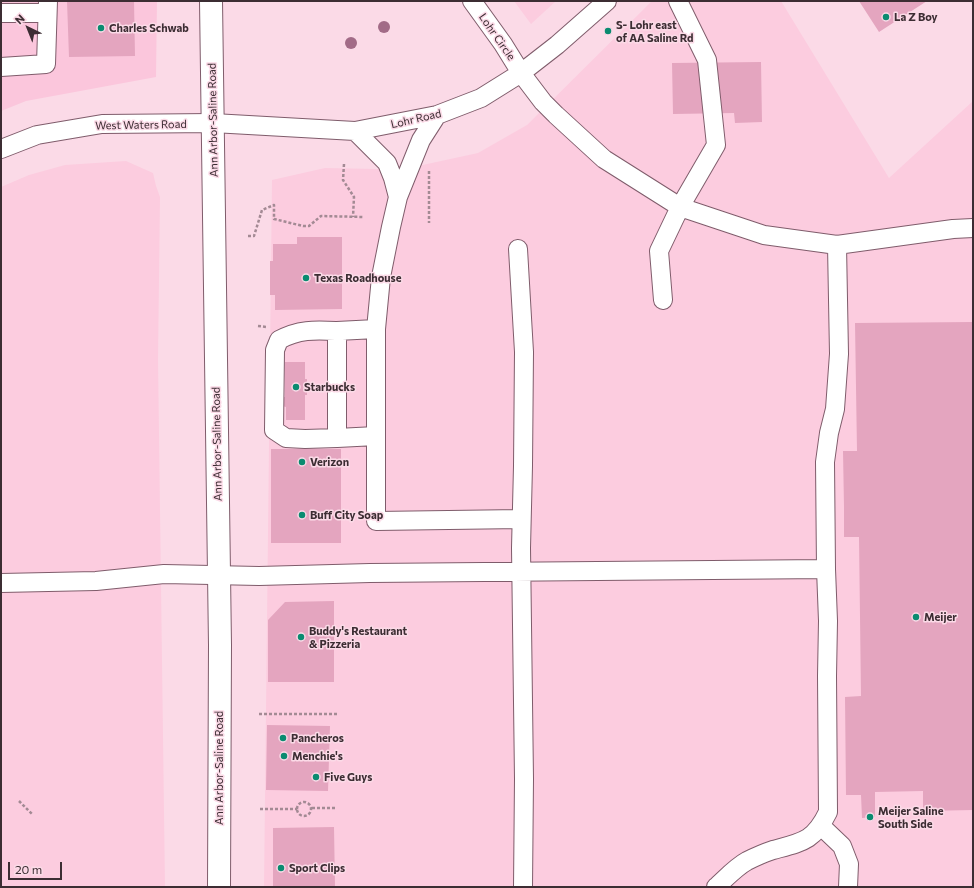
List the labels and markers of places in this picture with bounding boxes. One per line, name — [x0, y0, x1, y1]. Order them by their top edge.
place label: La Z Boy — [894, 10, 938, 24]
marker: La Z Boy — [881, 12, 891, 22]
place label: S- Lohr east of AA Saline Rd — [616, 18, 693, 44]
place label: Charles Schwab — [109, 21, 189, 35]
marker: Charles Schwab — [96, 23, 106, 33]
marker: S- Lohr east of AA Saline Rd — [603, 26, 613, 36]
place label: Texas Roadhouse — [314, 271, 401, 285]
marker: Texas Roadhouse — [301, 273, 311, 283]
place label: Starbucks — [304, 380, 355, 394]
marker: Starbucks — [291, 382, 301, 392]
place label: Verizon — [310, 455, 349, 469]
marker: Verizon — [297, 457, 307, 467]
place label: Buff City Soap — [310, 508, 383, 522]
marker: Buff City Soap — [297, 510, 307, 520]
place label: Meijer — [924, 610, 957, 624]
marker: Meijer — [911, 612, 921, 622]
place label: Buddy's Restaurant & Pizzeria — [309, 624, 407, 650]
marker: Buddy's Restaurant & Pizzeria — [296, 632, 306, 642]
place label: Pancheros — [291, 731, 344, 745]
marker: Pancheros — [278, 733, 288, 743]
place label: Menchie's — [292, 749, 343, 763]
marker: Menchie's — [279, 751, 289, 761]
place label: Five Guys — [324, 770, 372, 784]
marker: Five Guys — [311, 772, 321, 782]
place label: Meijer Saline South Side — [878, 804, 943, 830]
marker: Meijer Saline South Side — [865, 812, 875, 822]
place label: Sport Clips — [289, 861, 345, 875]
marker: Sport Clips — [276, 863, 286, 873]

